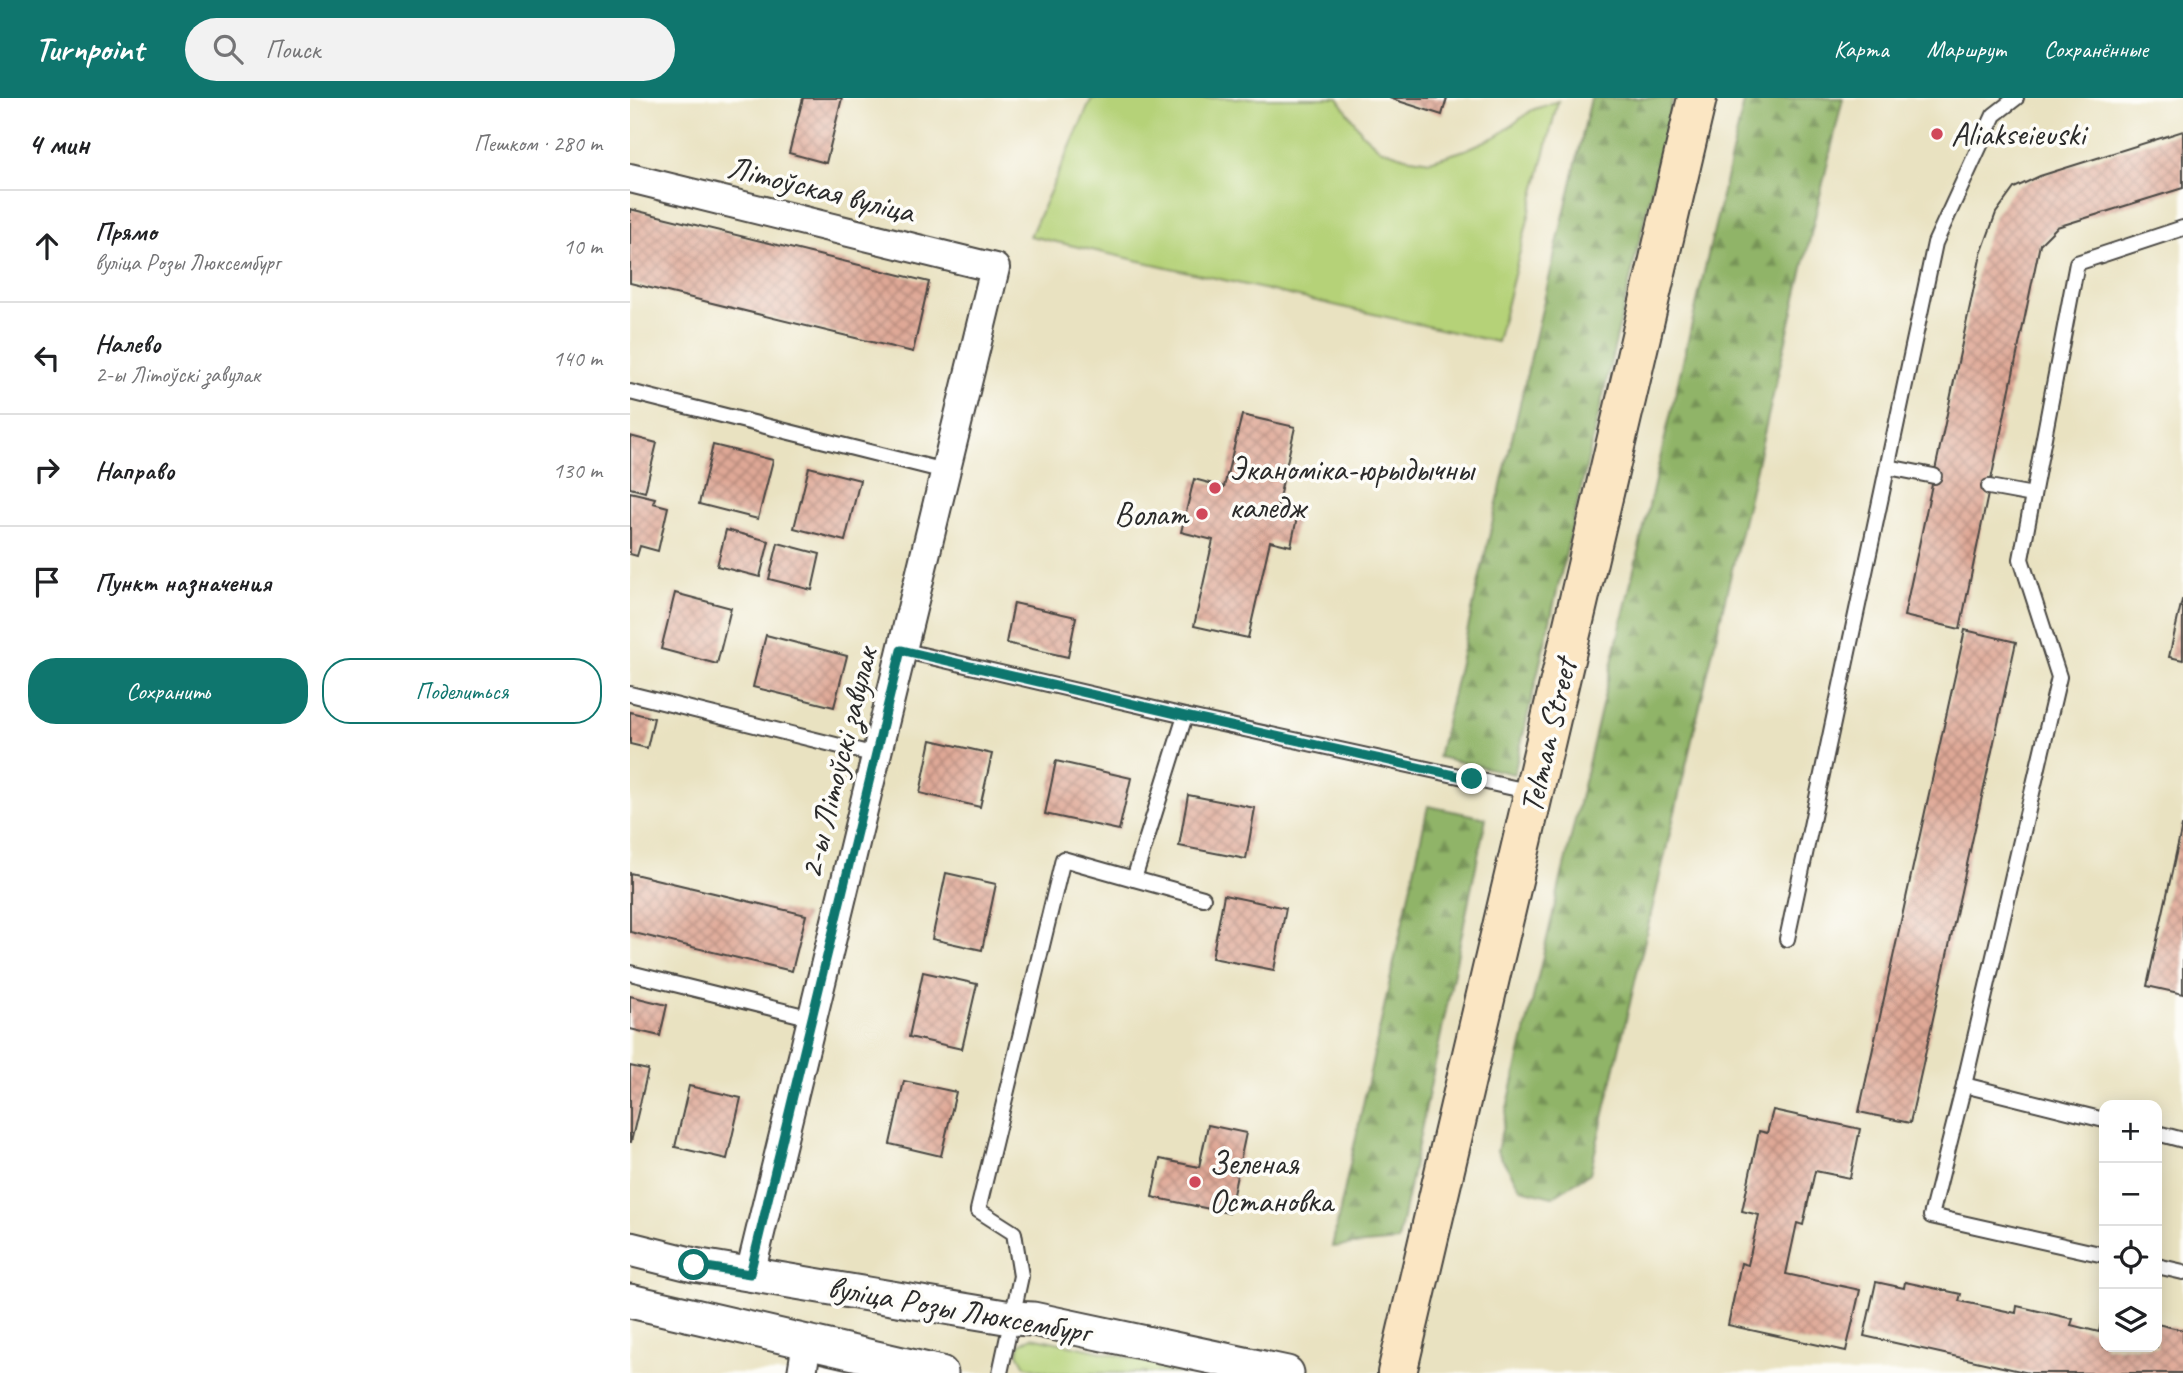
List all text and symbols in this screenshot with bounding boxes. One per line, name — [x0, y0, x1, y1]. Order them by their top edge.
search box — [185, 18, 675, 81]
text: Turnpoint — [35, 28, 143, 70]
icon: search — [209, 30, 247, 68]
text: Поиск — [265, 33, 320, 66]
text: Карта — [1834, 34, 1889, 64]
text: Маршрут — [1927, 34, 2006, 64]
text: Сохранённые — [2044, 34, 2148, 64]
place label: Aliakseieuski — [1951, 113, 2089, 155]
text: 4 мин — [28, 125, 89, 163]
marker: Aliakseieuski — [1929, 126, 1945, 142]
text: Пешком · 280 m — [474, 129, 602, 158]
street label: Літоўская вуліца — [723, 146, 921, 233]
text: Прямо — [95, 215, 157, 248]
icon: ahead — [28, 227, 66, 265]
text: 10 m — [563, 232, 602, 261]
text: вуліца Розы Люксембург — [95, 248, 280, 277]
text: Налево — [95, 327, 161, 360]
icon: left — [28, 339, 66, 377]
text: 140 m — [553, 344, 602, 373]
text: 2-ы Літоўскі завулак — [95, 360, 260, 389]
place label: Эканоміка-юрыдычны каледж — [1229, 448, 1476, 528]
icon: right — [28, 451, 66, 489]
text: Направо — [95, 454, 174, 487]
text: 130 m — [553, 456, 602, 485]
marker: Эканоміка-юрыдычны каледж — [1207, 480, 1223, 496]
place label: Волат — [1114, 493, 1190, 535]
marker: Волат — [1194, 506, 1210, 522]
icon: arrive — [28, 563, 66, 601]
text: Пункт назначения — [95, 566, 271, 599]
street label: 2-ы Літоўскі завулак — [789, 640, 888, 883]
street label: Telman Street — [1510, 651, 1587, 817]
button: Сохранить — [28, 658, 308, 724]
button: Поделиться — [322, 658, 602, 724]
route end — [1456, 763, 1487, 794]
map controls — [2099, 1100, 2162, 1352]
button: + — [2099, 1100, 2162, 1163]
place label: Зеленая Остановка — [1209, 1142, 1335, 1222]
button: − — [2099, 1163, 2162, 1226]
marker: Зеленая Остановка — [1187, 1174, 1203, 1190]
button: locate — [2099, 1226, 2162, 1289]
route start — [678, 1249, 709, 1280]
street label: вуліца Розы Люксембург — [825, 1265, 1097, 1353]
button: layers — [2099, 1289, 2162, 1352]

